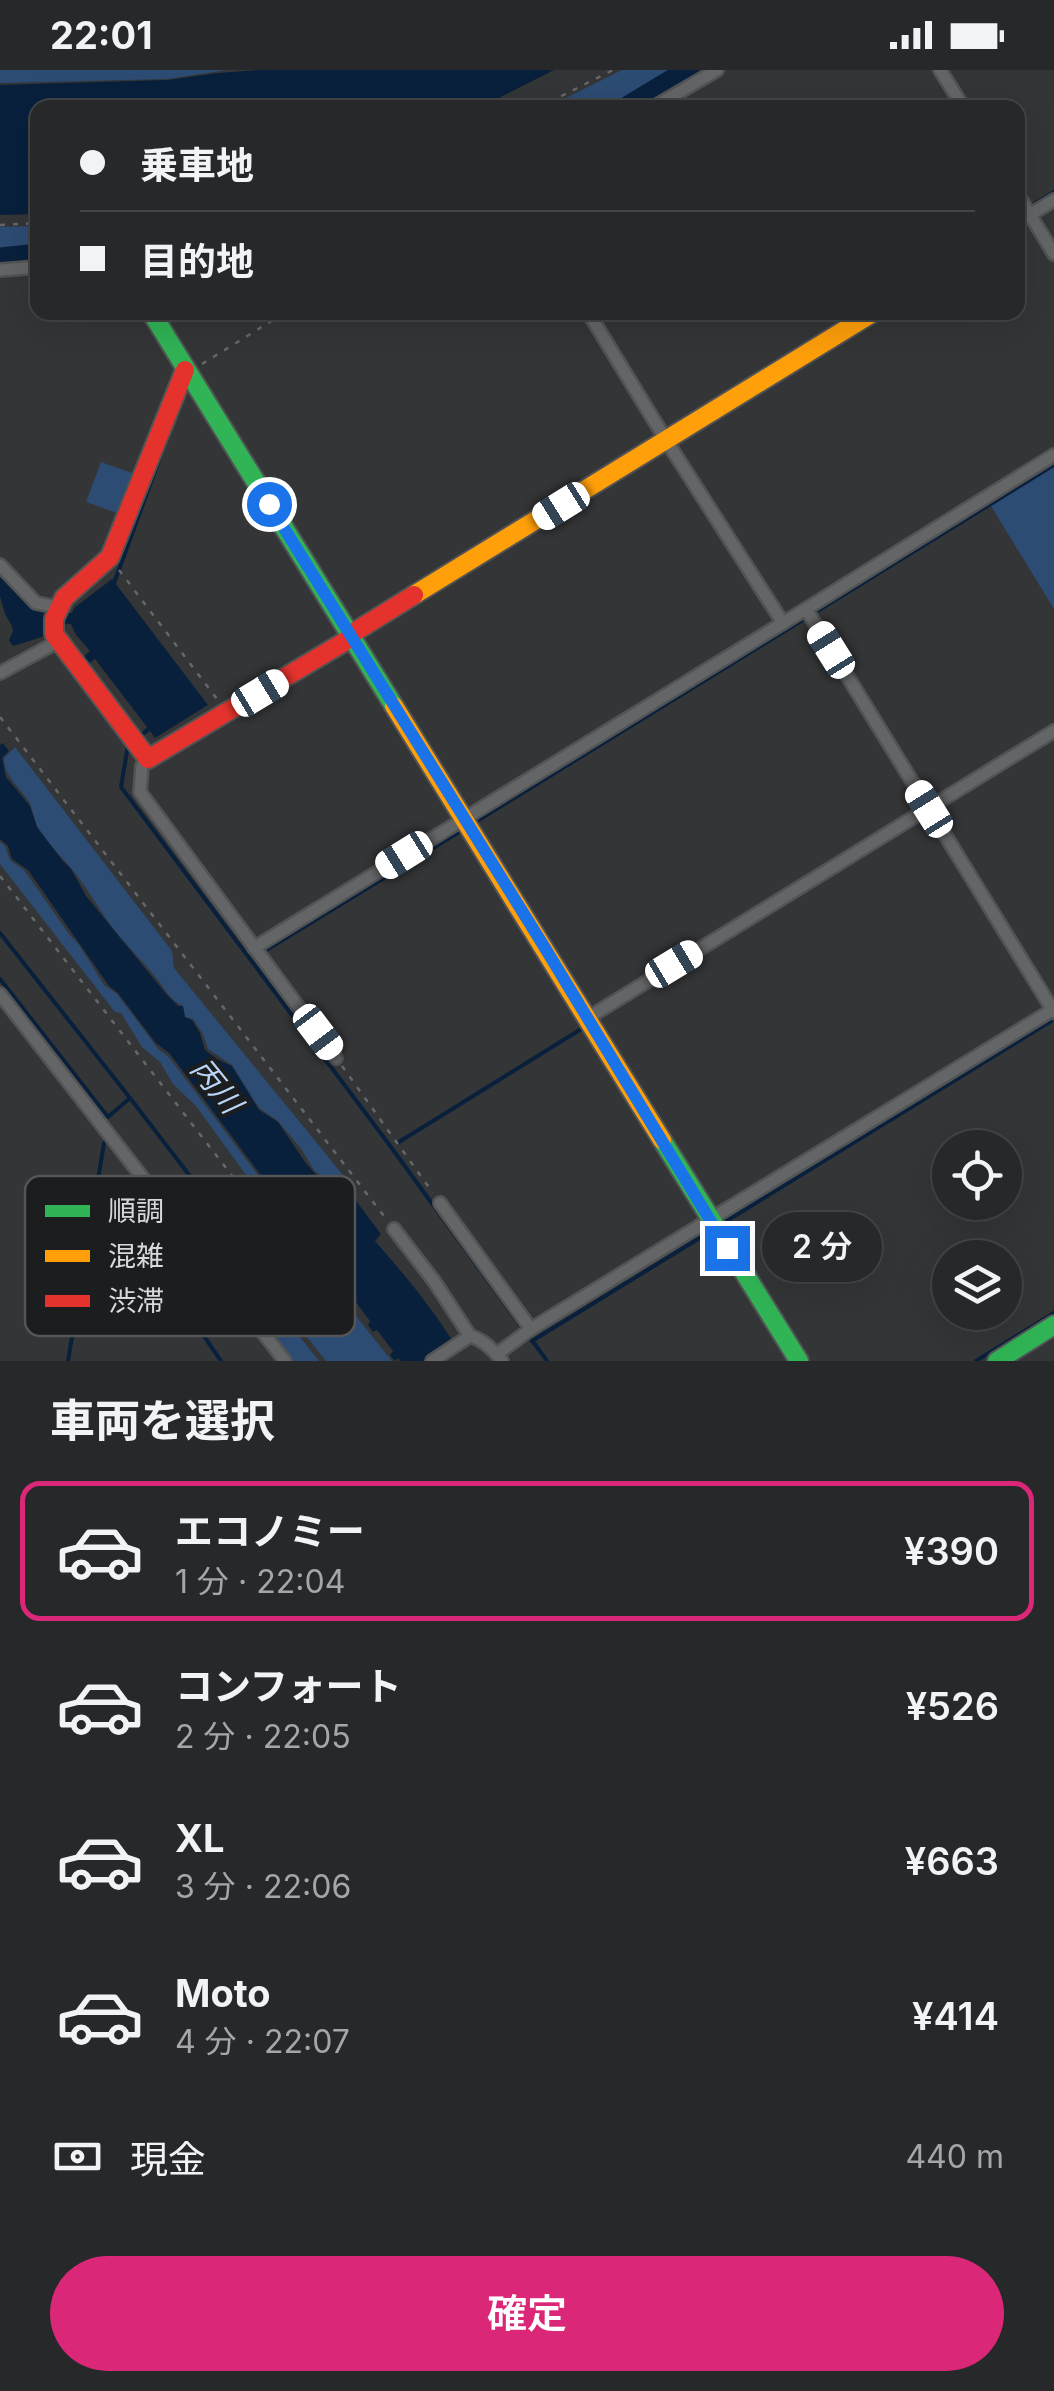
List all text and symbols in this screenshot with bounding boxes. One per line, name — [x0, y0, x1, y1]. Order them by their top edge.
text: 22:01 — [50, 12, 153, 58]
text: 乗車地 — [140, 142, 254, 188]
text: 目的地 — [140, 238, 254, 284]
car — [528, 477, 594, 535]
route start — [247, 482, 292, 527]
car — [802, 617, 860, 683]
car — [227, 665, 293, 721]
car — [900, 776, 958, 842]
car — [371, 826, 437, 884]
car — [641, 936, 707, 992]
car — [288, 999, 348, 1065]
water label: 丙川 — [184, 1051, 252, 1122]
map controls — [932, 1130, 1022, 1330]
button: locate — [932, 1130, 1022, 1220]
legend — [25, 1176, 355, 1336]
text: 順調 — [108, 1194, 164, 1228]
callout: 2 分 — [762, 1213, 882, 1283]
route end — [705, 1226, 750, 1271]
text: 2 分 — [792, 1227, 852, 1266]
text: 混雑 — [108, 1239, 164, 1273]
button: layers — [932, 1240, 1022, 1330]
text: 渋滞 — [108, 1284, 164, 1318]
text: 車両を選択 — [50, 1393, 275, 1448]
icon: car — [55, 1506, 145, 1596]
text: エコノミー — [175, 1508, 365, 1554]
text: ¥390 — [904, 1528, 999, 1574]
text: 1 分 · 22:04 — [175, 1562, 345, 1601]
icon: car — [55, 1661, 145, 1751]
text: コンフォート — [175, 1663, 402, 1709]
text: ¥526 — [906, 1683, 999, 1729]
text: 2 分 · 22:05 — [175, 1717, 351, 1756]
text: XL — [175, 1815, 225, 1861]
icon: car — [55, 1816, 145, 1906]
text: ¥663 — [905, 1838, 999, 1884]
text: 3 分 · 22:06 — [175, 1867, 351, 1906]
text: Moto — [175, 1970, 271, 2016]
icon: car — [55, 1971, 145, 2061]
text: ¥414 — [912, 1993, 999, 2039]
text: 4 分 · 22:07 — [175, 2022, 350, 2061]
icon: cash — [50, 2129, 105, 2184]
text: 現金 — [130, 2136, 206, 2182]
text: 440 m — [905, 2137, 1004, 2176]
button: 確定 — [50, 2256, 1004, 2371]

